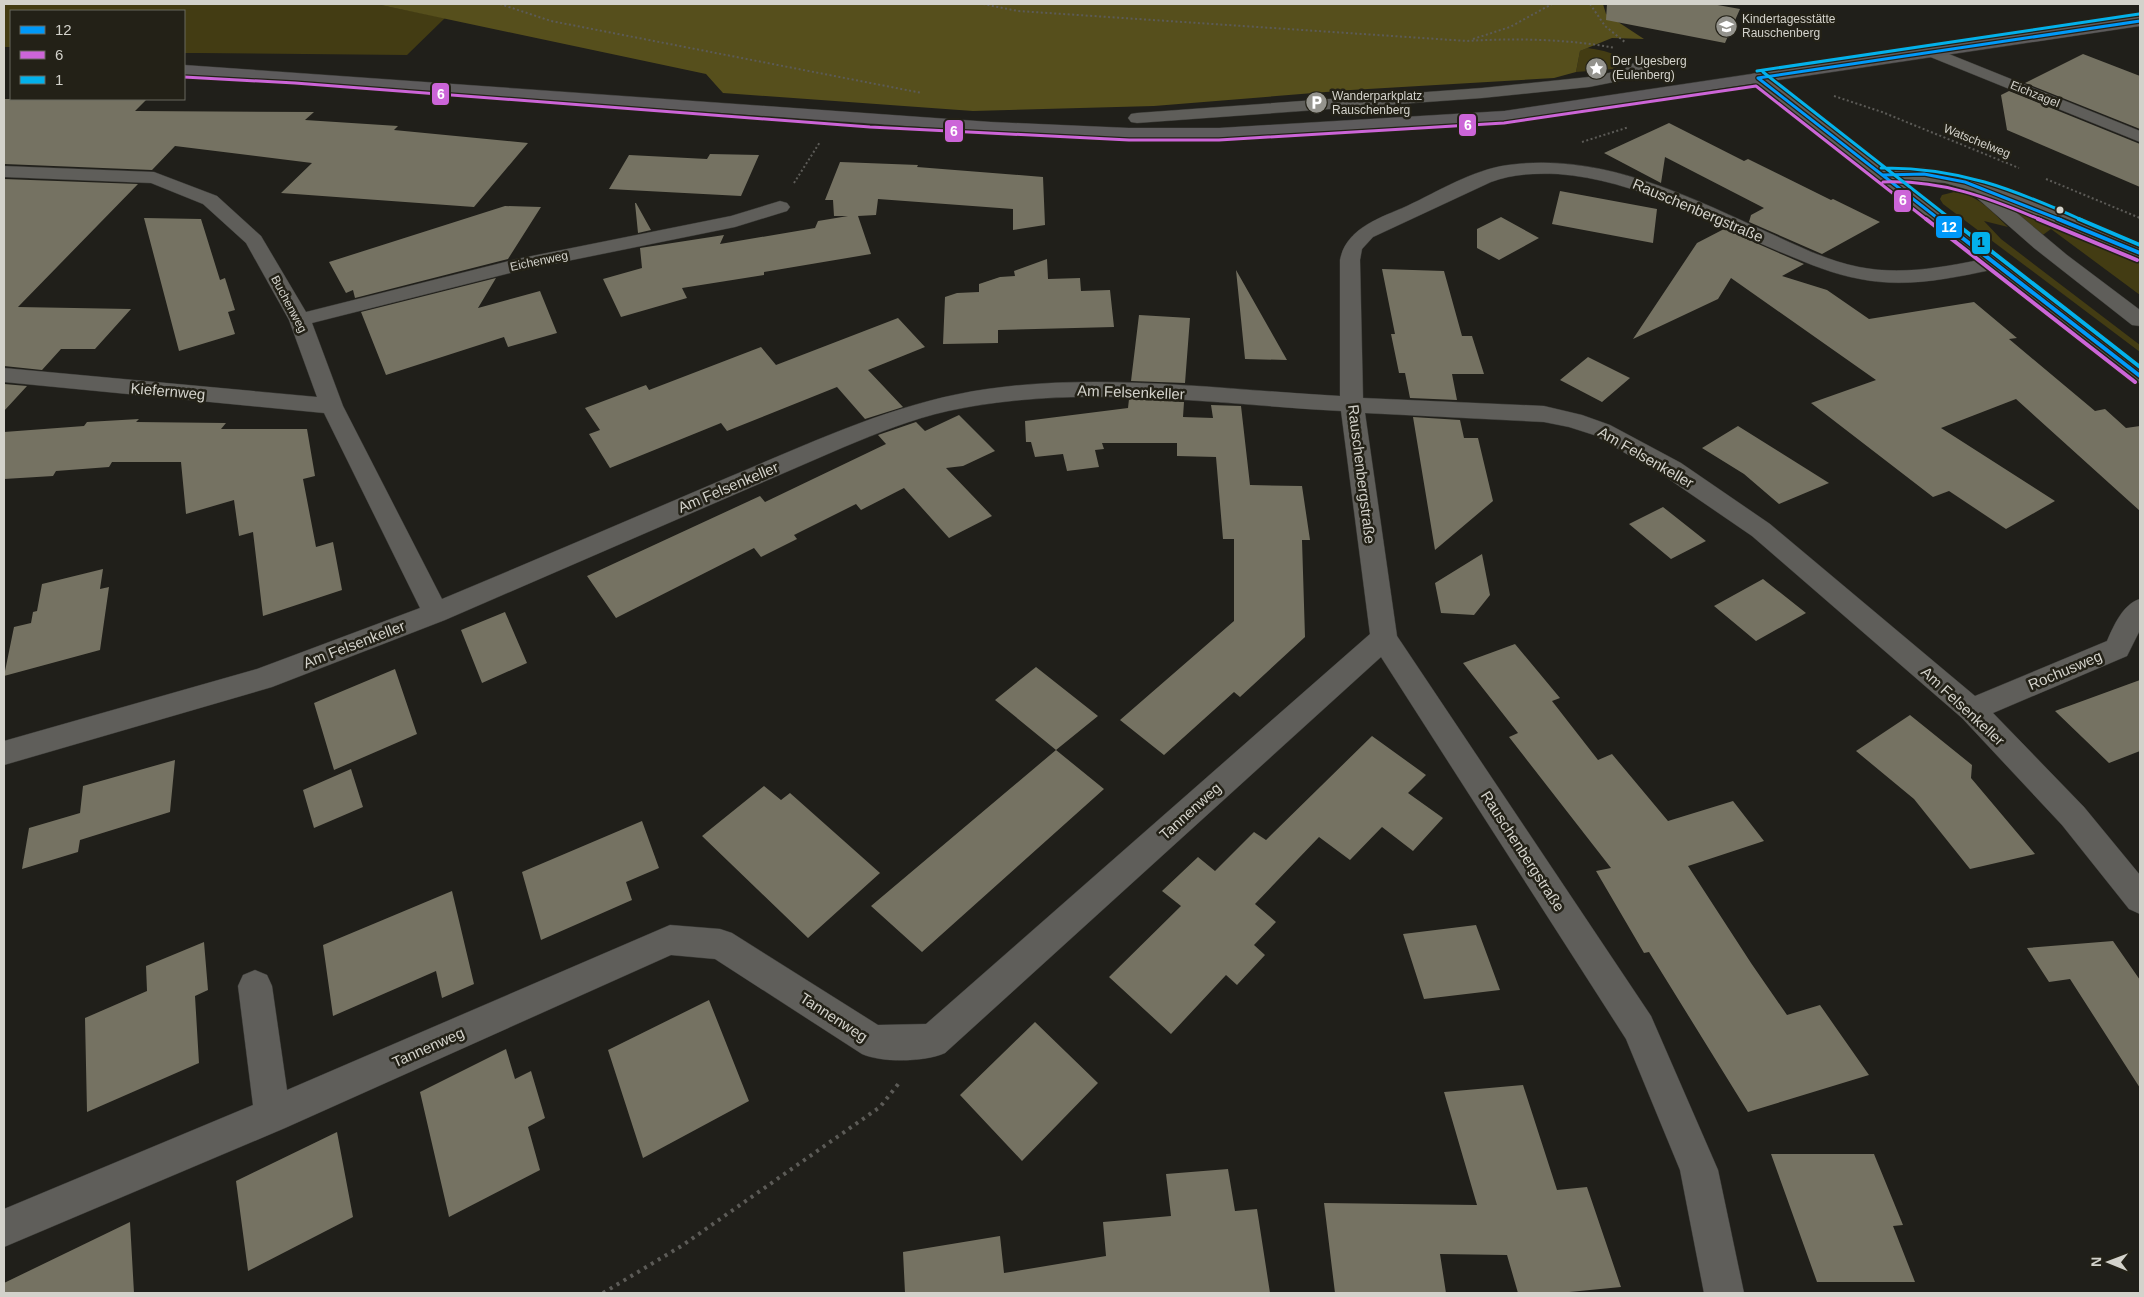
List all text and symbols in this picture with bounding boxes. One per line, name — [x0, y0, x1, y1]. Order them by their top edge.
legend — [10, 10, 185, 100]
place label: Kindertagesstätte Rauschenberg — [1742, 12, 1836, 40]
school or university icon: Kindertagesstätte Rauschenberg — [1714, 14, 1738, 38]
text: 12 — [55, 21, 72, 38]
text: 6 — [55, 46, 63, 63]
place label: Der Ugesberg (Eulenberg) — [1612, 54, 1687, 82]
place icon: Der Ugesberg (Eulenberg) — [1584, 56, 1608, 80]
text: 1 — [55, 71, 63, 88]
street label: Eichzagel — [2008, 78, 2062, 110]
line badge: 6 — [431, 82, 450, 106]
text: 6 — [437, 86, 445, 102]
place label: Wanderparkplatz Rauschenberg — [1332, 89, 1422, 117]
parking icon: Wanderparkplatz Rauschenberg — [1304, 91, 1328, 115]
line badge: 6 — [1458, 113, 1477, 137]
text: 6 — [1464, 117, 1472, 133]
line badge: 6 — [944, 119, 964, 143]
street label: Watschelweg — [1941, 121, 2013, 161]
text: 6 — [950, 123, 958, 139]
street label: Rauschenbergstraße — [1630, 175, 1766, 245]
line badge: 6 — [1893, 189, 1912, 213]
text: 6 — [1899, 192, 1907, 208]
unlabelled marker — [2055, 205, 2065, 215]
line badge: 12 — [1935, 215, 1963, 239]
text: 12 — [1941, 219, 1957, 235]
line badge: 1 — [1971, 231, 1991, 255]
text: 1 — [1977, 234, 1985, 250]
street label: Eichenweg — [509, 248, 569, 274]
street label: Buchenweg — [268, 273, 310, 335]
street label: Kiefernweg — [130, 379, 206, 403]
street label: Am Felsenkeller — [1077, 382, 1185, 402]
street label: Rauschenbergstraße — [1345, 403, 1379, 545]
street label: Am Felsenkeller — [1595, 423, 1697, 491]
street label: Am Felsenkeller — [675, 458, 781, 516]
street label: Am Felsenkeller — [301, 617, 407, 671]
street label: Rochusweg — [2026, 647, 2104, 693]
street label: Am Felsenkeller — [1918, 663, 2008, 749]
street label: Tannenweg — [1156, 779, 1224, 843]
street label: Rauschenbergstraße — [1478, 788, 1568, 914]
street label: Tannenweg — [797, 989, 871, 1045]
street label: Tannenweg — [389, 1024, 467, 1070]
north arrow — [2084, 1237, 2134, 1287]
text: N — [2088, 1257, 2104, 1267]

